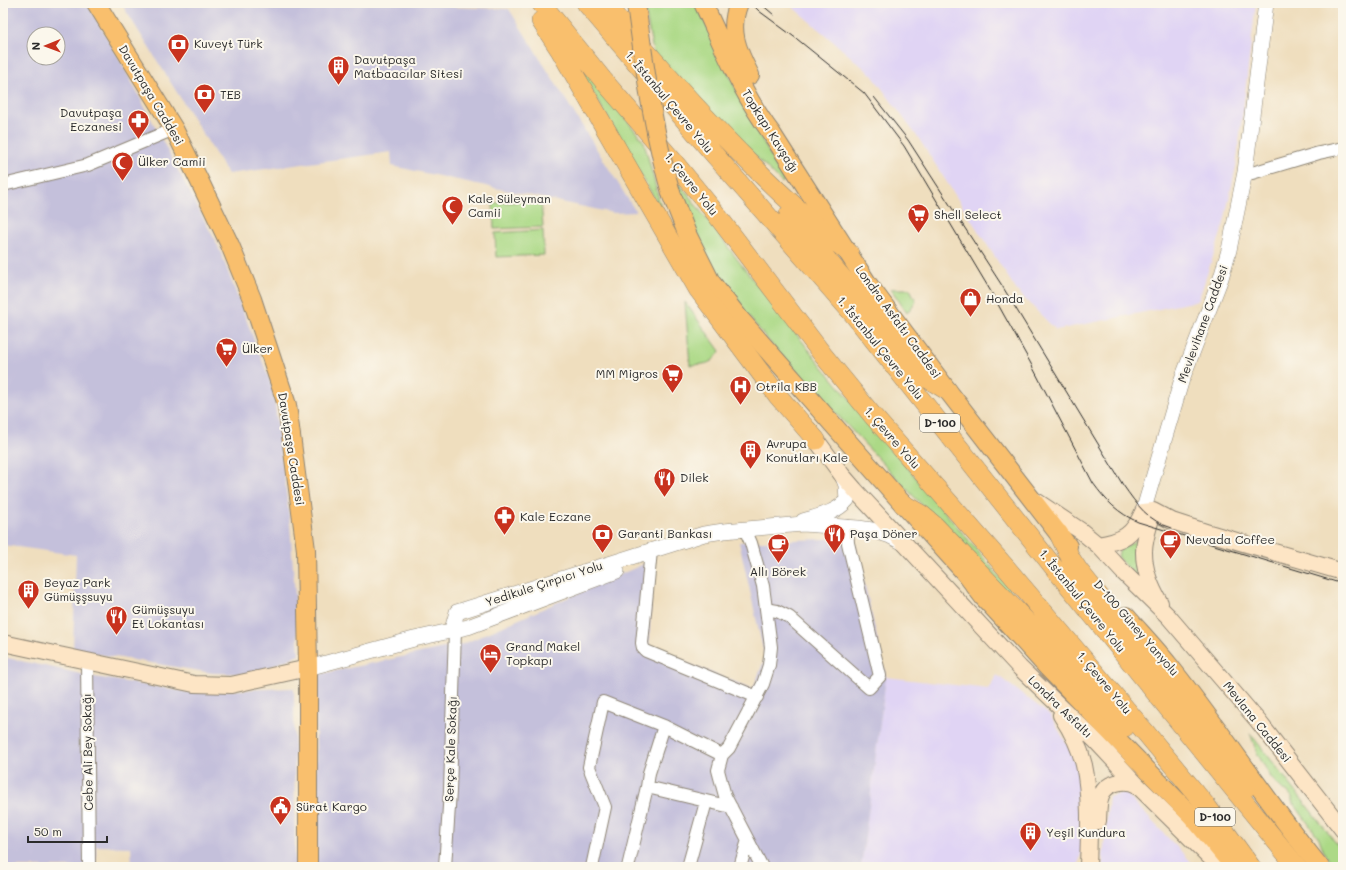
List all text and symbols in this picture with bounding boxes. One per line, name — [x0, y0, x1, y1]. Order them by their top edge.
north arrow — [26, 26, 66, 66]
bank icon: Kuveyt Türk — [165, 31, 191, 64]
place label: Kuveyt Türk — [194, 35, 263, 51]
street label: Davutpaşa Caddesi — [116, 41, 188, 148]
text: N — [28, 42, 43, 50]
street label: 1. İstanbul Çevre Yolu — [622, 47, 717, 156]
place label: Davutpaşa Matbaacılar Sitesi — [354, 51, 463, 81]
building icon: Davutpaşa Matbaacılar Sitesi — [326, 54, 352, 87]
bank icon: TEB — [192, 82, 218, 115]
place label: TEB — [220, 86, 241, 102]
street label: Topkapı Kavşağı — [739, 86, 803, 175]
place label: Davutpaşa Eczanesi — [60, 104, 122, 134]
pharmacy icon: Davutpaşa Eczanesi — [125, 107, 151, 140]
street label: 1. Çevre Yolu — [661, 148, 722, 218]
mosque icon: Ülker Camii — [109, 149, 135, 182]
place label: Ülker Camii — [138, 153, 206, 169]
place label: Kale Süleyman Camii — [468, 190, 551, 220]
mosque icon: Kale Süleyman Camii — [440, 193, 466, 226]
supermarket icon: Shell Select — [905, 202, 931, 235]
place label: Shell Select — [934, 206, 1002, 222]
street label: Londra Asfaltı Caddesi — [853, 262, 945, 381]
street label: Mevlevihane Caddesi — [1173, 263, 1231, 385]
shop icon: Honda — [957, 286, 983, 319]
place label: Honda — [986, 290, 1023, 306]
street label: 1. İstanbul Çevre Yolu — [834, 292, 927, 402]
supermarket icon: Ülker — [213, 336, 239, 369]
place label: Ülker — [242, 340, 273, 356]
supermarket icon: MM Migros — [660, 361, 686, 394]
place label: MM Migros — [596, 365, 658, 381]
hospital icon: Otrila KBB — [727, 374, 753, 407]
place label: Otrila KBB — [756, 378, 817, 394]
street label: Davutpaşa Caddesi — [275, 391, 309, 506]
street label: 1. Çevre Yolu — [861, 403, 924, 472]
road number: D-100 — [920, 414, 960, 432]
place label: Avrupa Konutları Kale — [766, 435, 848, 465]
building icon: Avrupa Konutları Kale — [737, 438, 763, 471]
restaurant icon: Dilek — [652, 465, 678, 498]
place label: Dilek — [680, 469, 709, 485]
pharmacy icon: Kale Eczane — [491, 504, 517, 537]
place label: Kale Eczane — [520, 508, 591, 524]
bank icon: Garanti Bankası — [590, 521, 616, 554]
restaurant icon: Paşa Döner — [821, 521, 847, 554]
place label: Garanti Bankası — [618, 525, 712, 541]
place label: Paşa Döner — [850, 525, 917, 541]
cafe icon: Nevada Coffee — [1158, 527, 1184, 560]
place label: Nevada Coffee — [1186, 531, 1275, 547]
cafe icon: Allı Börek — [765, 532, 791, 565]
street label: 1. İstanbul Çevre Yolu — [1036, 545, 1129, 655]
street label: Yedikule Çırpıcı Yolu — [483, 557, 604, 610]
place label: Allı Börek — [750, 563, 806, 579]
place label: Beyaz Park Gümüşşsuyu — [44, 574, 112, 604]
street label: D-100 Güney Yanyolu — [1091, 576, 1183, 679]
building icon: Beyaz Park Gümüşşsuyu — [15, 577, 41, 610]
place label: Gümüşsuyu Et Lokantası — [132, 601, 204, 631]
restaurant icon: Gümüşsuyu Et Lokantası — [104, 604, 130, 637]
place label: Grand Makel Topkapı — [506, 638, 580, 668]
hotel icon: Grand Makel Topkapı — [478, 641, 504, 674]
street label: 1. Çevre Yolu — [1074, 648, 1136, 717]
street label: Londra Asfaltı — [1025, 672, 1096, 741]
street label: Mevlana Caddesi — [1220, 677, 1295, 765]
street label: Cebe Ali Bey Sokağı — [78, 693, 96, 811]
street label: Serçe Kale Sokağı — [440, 696, 460, 802]
public building icon: Sürat Kargo — [268, 794, 294, 827]
place label: Sürat Kargo — [296, 798, 367, 814]
road number: D-100 — [1195, 808, 1235, 826]
scale bar — [28, 818, 107, 844]
building icon: Yeşil Kundura — [1018, 820, 1044, 853]
text: 50 m — [34, 823, 62, 839]
place label: Yeşil Kundura — [1046, 824, 1126, 840]

